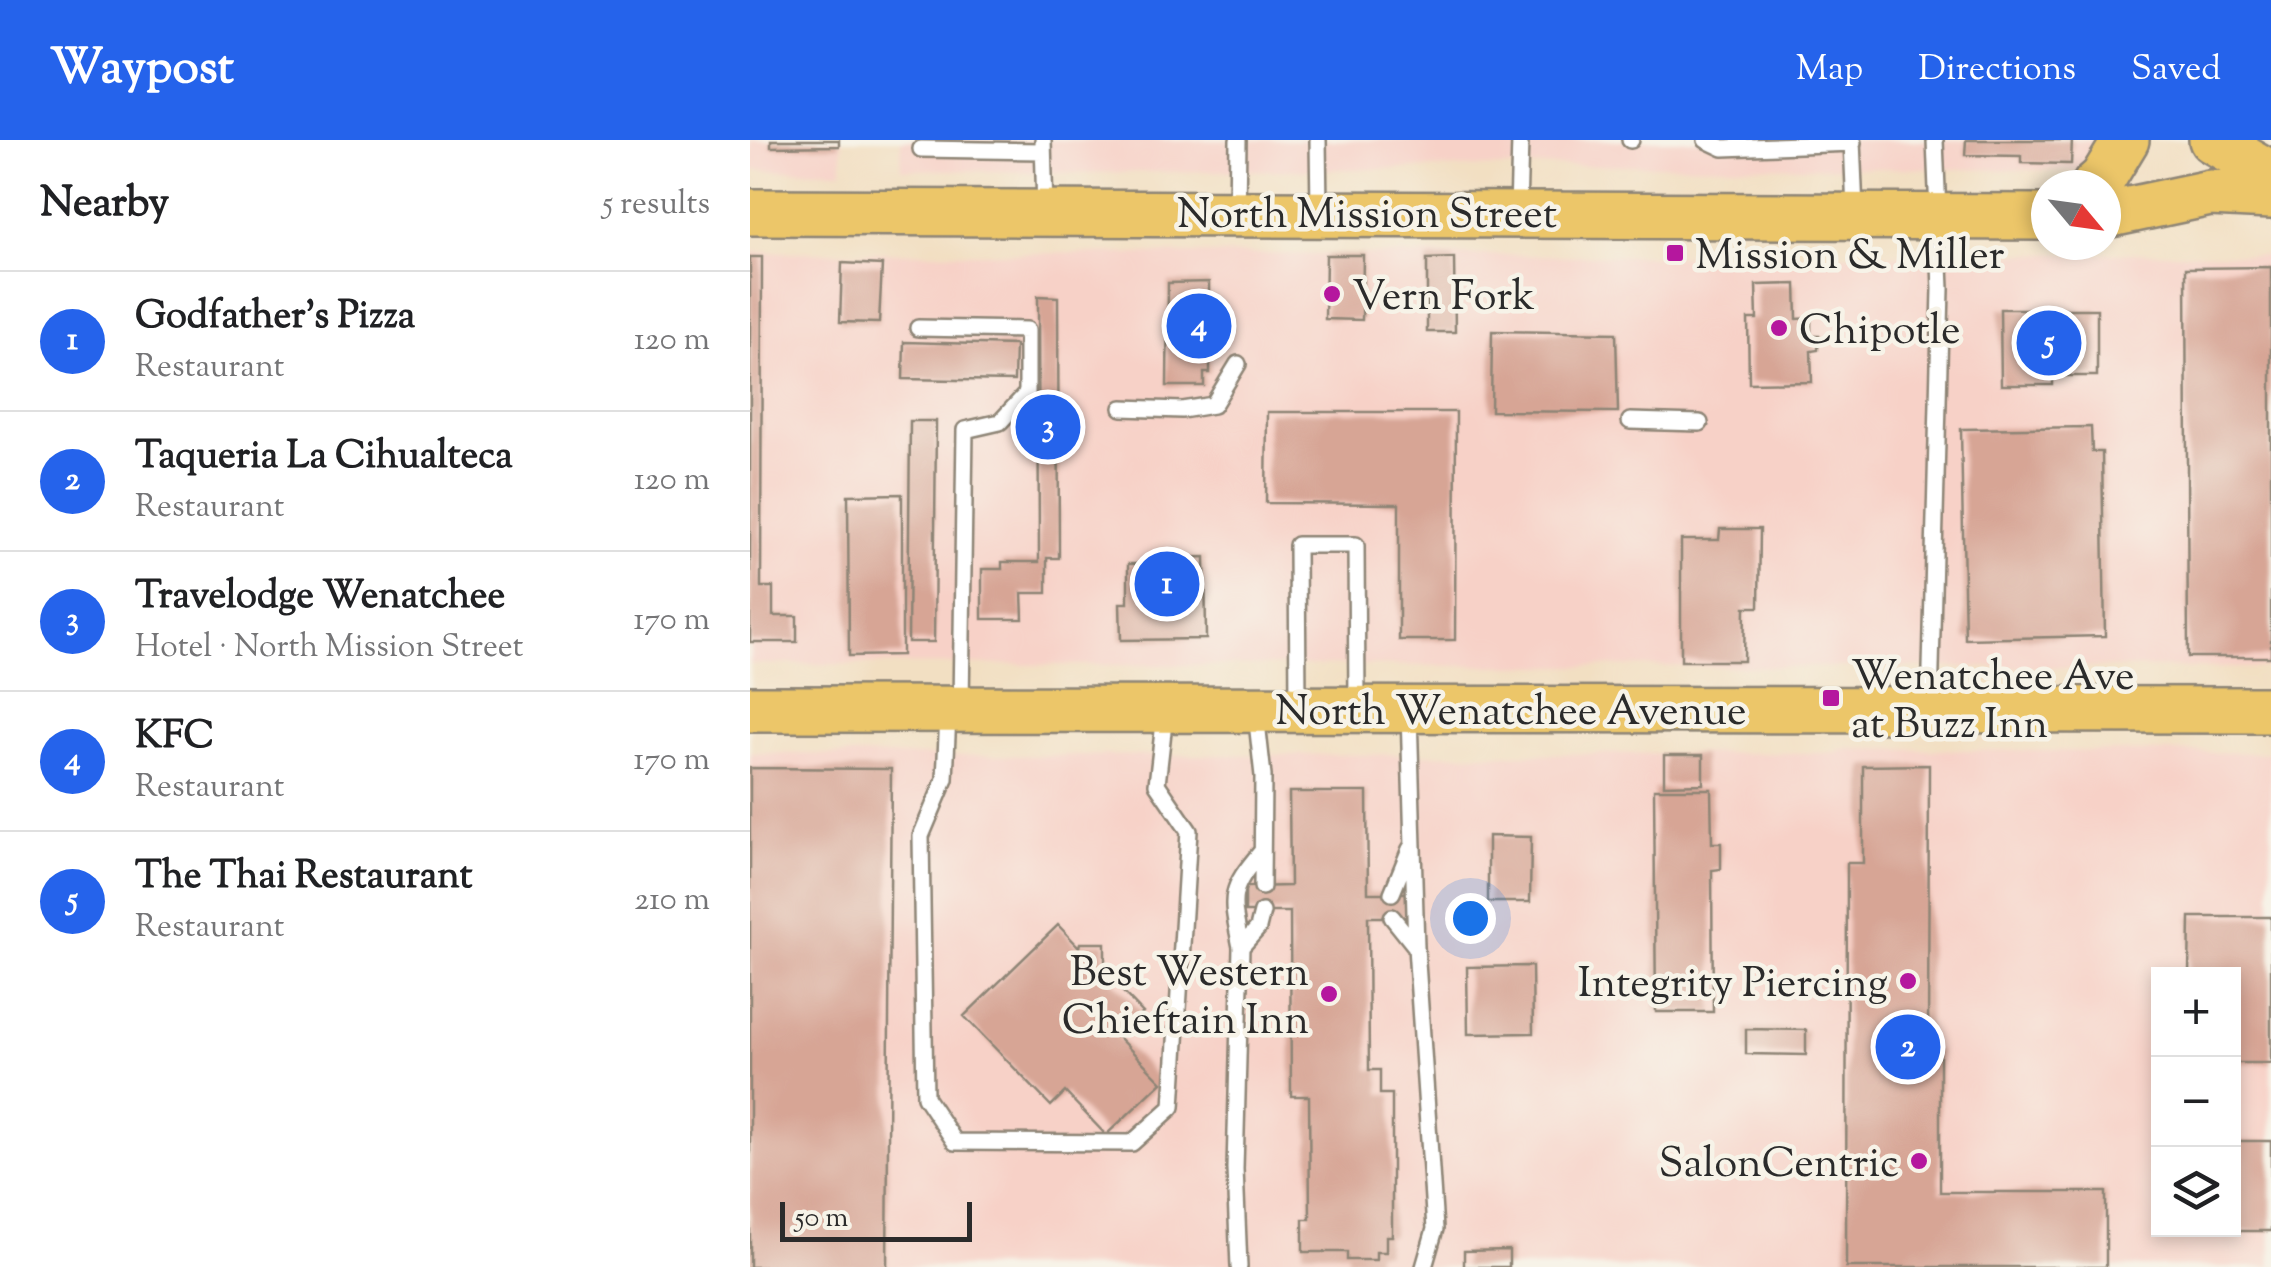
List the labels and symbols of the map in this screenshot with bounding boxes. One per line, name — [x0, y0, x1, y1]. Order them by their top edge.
north arrow — [2031, 170, 2121, 260]
street label: North Mission Street — [1177, 187, 1557, 247]
place label: Mission & Miller — [1695, 228, 2005, 288]
marker: Mission & Miller — [1664, 242, 1686, 264]
place label: Vern Fork — [1352, 269, 1535, 329]
marker: Vern Fork — [1321, 283, 1343, 305]
pin: 4 — [1166, 288, 1232, 364]
place label: Chipotle — [1799, 303, 1961, 363]
pin: 5 — [2016, 306, 2082, 380]
marker: Chipotle — [1768, 317, 1790, 339]
pin: 3 — [1016, 390, 1080, 464]
pin: 1 — [1134, 546, 1200, 622]
place label: Wenatchee Ave at Buzz Inn — [1851, 649, 2135, 757]
street label: North Wenatchee Avenue — [1275, 684, 1747, 744]
marker: Wenatchee Ave at Buzz Inn — [1820, 687, 1842, 709]
your location — [1445, 893, 1496, 944]
place label: Best Western Chieftain Inn — [1062, 945, 1309, 1053]
place label: Integrity Piercing — [1578, 956, 1888, 1016]
marker: Integrity Piercing — [1897, 970, 1919, 992]
marker: Best Western Chieftain Inn — [1318, 983, 1340, 1005]
pin: 2 — [1876, 1010, 1940, 1084]
place label: SalonCentric — [1658, 1136, 1899, 1196]
marker: SalonCentric — [1908, 1150, 1930, 1172]
scale bar — [780, 1197, 972, 1242]

